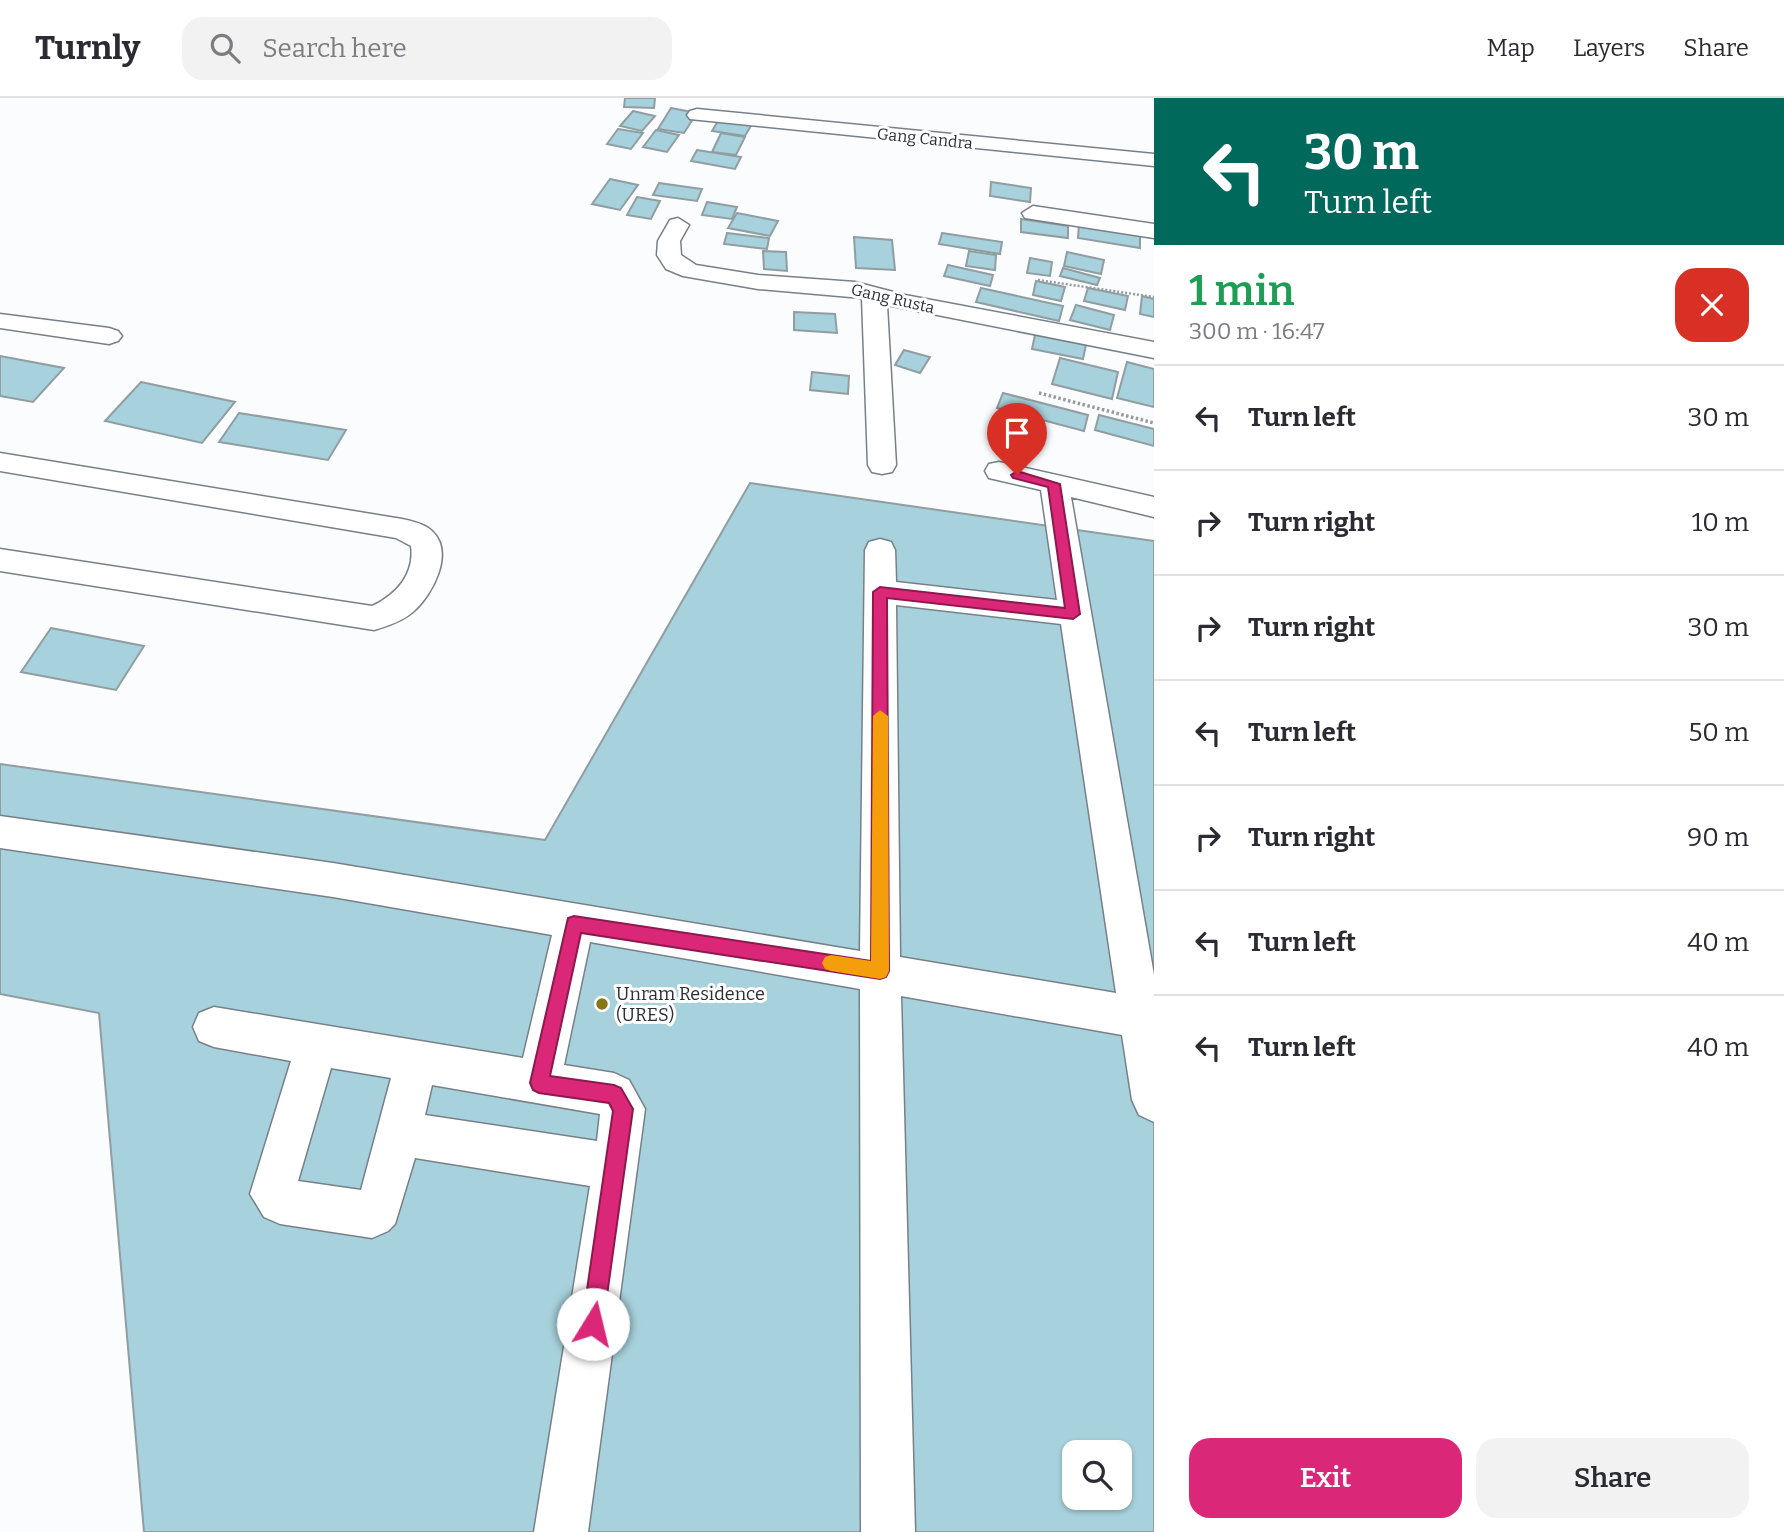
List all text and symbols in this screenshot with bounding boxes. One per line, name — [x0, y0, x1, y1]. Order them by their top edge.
search box — [182, 17, 672, 80]
text: Turnly — [35, 28, 140, 68]
icon: search — [206, 29, 244, 67]
text: Search here — [262, 33, 407, 64]
text: Map — [1487, 34, 1535, 62]
text: Layers — [1573, 34, 1645, 62]
text: Share — [1683, 34, 1749, 62]
text: 30 m — [1304, 123, 1419, 182]
street label: Gang Candra — [876, 124, 974, 153]
icon: left — [1189, 126, 1280, 217]
text: Turn left — [1304, 183, 1432, 221]
text: 1 min — [1189, 266, 1295, 316]
button: close — [1675, 268, 1749, 342]
street label: Gang Rusta — [849, 280, 937, 317]
text: 300 m · 16:47 — [1189, 317, 1325, 345]
icon: left — [1189, 399, 1227, 437]
text: Turn left — [1248, 402, 1356, 433]
text: 30 m — [1688, 402, 1749, 433]
pin — [987, 403, 1047, 475]
icon: arrive — [998, 414, 1036, 452]
icon: right — [1189, 504, 1227, 542]
text: Turn right — [1248, 507, 1375, 538]
text: 10 m — [1692, 507, 1749, 538]
icon: right — [1189, 609, 1227, 647]
text: Turn right — [1248, 612, 1375, 643]
text: 30 m — [1688, 612, 1749, 643]
icon: left — [1189, 714, 1227, 752]
text: Turn left — [1248, 717, 1356, 748]
text: 50 m — [1688, 717, 1749, 748]
icon: right — [1189, 819, 1227, 857]
text: Turn right — [1248, 822, 1375, 853]
text: 90 m — [1687, 822, 1749, 853]
icon: left — [1189, 924, 1227, 962]
text: Turn left — [1248, 927, 1356, 958]
text: 40 m — [1687, 927, 1749, 958]
place label: Unram Residence (URES) — [616, 983, 765, 1026]
marker: Unram Residence (URES) — [594, 996, 610, 1012]
icon: left — [1189, 1029, 1227, 1067]
text: Turn left — [1248, 1032, 1356, 1063]
text: 40 m — [1687, 1032, 1749, 1063]
position arrow — [556, 1287, 630, 1361]
button: Exit — [1189, 1438, 1462, 1518]
button: Share — [1476, 1438, 1749, 1518]
map controls — [1062, 1440, 1132, 1510]
button: search — [1062, 1440, 1132, 1510]

